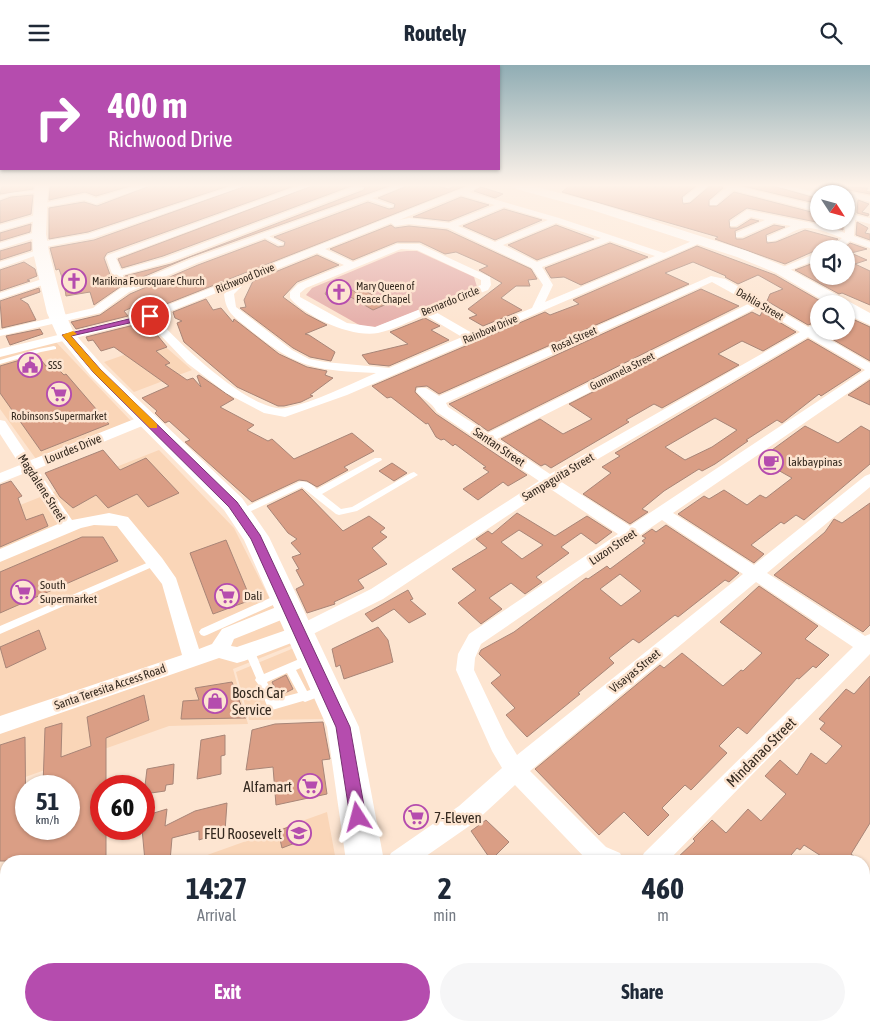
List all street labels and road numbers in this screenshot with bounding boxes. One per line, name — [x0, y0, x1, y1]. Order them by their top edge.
street label: Richwood Drive — [214, 261, 276, 295]
street label: Bernardo Circle — [419, 284, 481, 318]
street label: Dahlia Street — [734, 286, 786, 322]
street label: Rainbow Drive — [461, 312, 519, 346]
street label: Rosal Street — [550, 324, 598, 354]
street label: Gumamela Street — [588, 350, 656, 392]
street label: Santan Street — [471, 425, 528, 470]
street label: Lourdes Drive — [43, 431, 103, 467]
street label: Sampaguita Street — [520, 450, 597, 504]
street label: Magdalene Street — [15, 452, 69, 525]
street label: Luzon Street — [587, 526, 640, 568]
street label: Visayas Street — [607, 646, 664, 696]
street label: Santa Teresita Access Road — [52, 661, 168, 713]
street label: Mindanao Street — [723, 714, 799, 790]

